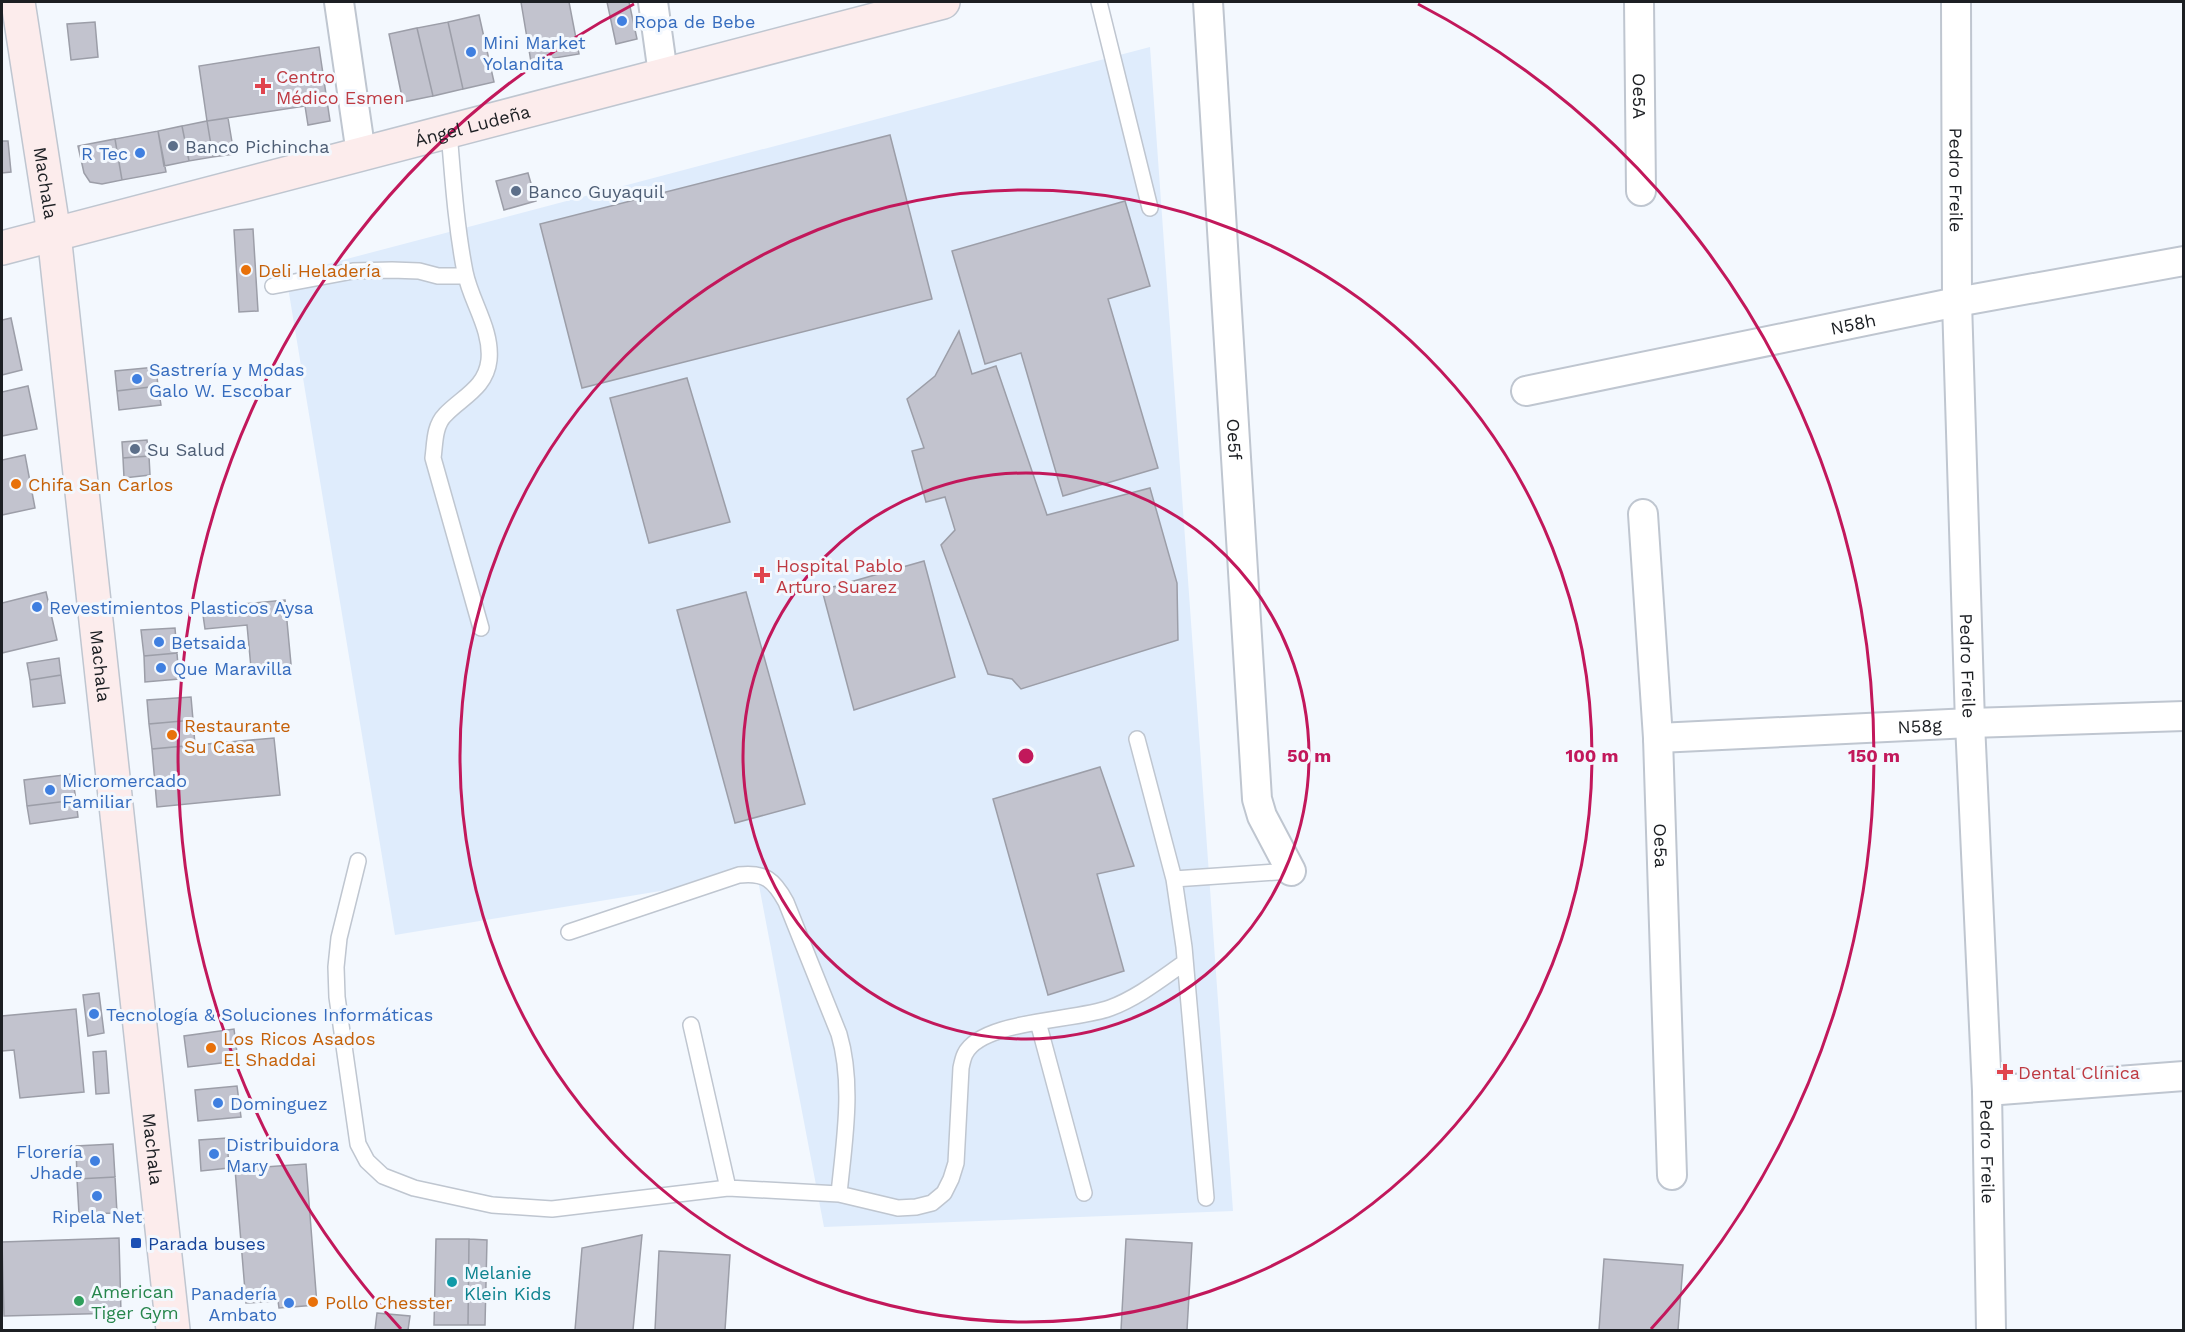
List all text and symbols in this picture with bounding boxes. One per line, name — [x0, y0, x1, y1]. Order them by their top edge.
place label: Ropa de Bebe — [634, 11, 755, 32]
marker: Ropa de Bebe — [615, 14, 629, 28]
place label: Mini Market Yolandita — [483, 32, 586, 74]
marker: Mini Market Yolandita — [464, 45, 478, 59]
place label: Centro Médico Esmen — [276, 66, 404, 108]
street label: Oe5A — [1629, 73, 1651, 119]
marker: Centro Médico Esmen — [254, 77, 272, 95]
street label: Ángel Ludeña — [412, 100, 532, 150]
street label: Pedro Freile — [1946, 127, 1967, 233]
place label: Banco Pichincha — [185, 136, 329, 157]
marker: Banco Pichincha — [166, 139, 180, 153]
place label: R Tec — [81, 143, 128, 164]
street label: Machala — [30, 145, 62, 220]
marker: R Tec — [133, 146, 147, 160]
place label: Banco Guyaquil — [528, 181, 665, 202]
marker: Banco Guyaquil — [509, 184, 523, 198]
place label: Deli Heladería — [258, 260, 381, 281]
marker: Deli Heladería — [239, 263, 253, 277]
street label: N58h — [1828, 309, 1878, 338]
place label: Sastrería y Modas Galo W. Escobar — [149, 359, 305, 401]
marker: Sastrería y Modas Galo W. Escobar — [130, 372, 144, 386]
street label: Oe5f — [1223, 418, 1247, 460]
place label: Su Salud — [147, 439, 225, 460]
marker: Su Salud — [128, 442, 142, 456]
place label: Chifa San Carlos — [28, 474, 173, 495]
marker: Chifa San Carlos — [9, 477, 23, 491]
place label: Hospital Pablo Arturo Suarez — [776, 555, 903, 597]
marker: Hospital Pablo Arturo Suarez — [753, 566, 771, 584]
place label: Revestimientos Plasticos Aysa — [49, 597, 314, 618]
marker: Revestimientos Plasticos Aysa — [30, 600, 44, 614]
street label: Pedro Freile — [1956, 613, 1980, 719]
street label: Machala — [87, 628, 115, 703]
place label: Betsaida — [171, 632, 246, 653]
marker: Betsaida — [152, 635, 166, 649]
place label: Que Maravilla — [173, 658, 292, 679]
marker: Que Maravilla — [154, 661, 168, 675]
street label: N58g — [1897, 714, 1943, 737]
place label: Restaurante Su Casa — [184, 715, 291, 757]
marker: Restaurante Su Casa — [165, 728, 179, 742]
text: 50 m — [1287, 745, 1331, 766]
text: 100 m — [1565, 745, 1619, 766]
text: 150 m — [1848, 745, 1900, 766]
centre of rings — [1016, 746, 1036, 766]
place label: Micromercado Familiar — [62, 770, 187, 812]
marker: Micromercado Familiar — [43, 783, 57, 797]
street label: Oe5a — [1650, 823, 1673, 868]
place label: Tecnología & Soluciones Informáticas — [106, 1004, 433, 1025]
marker: Tecnología & Soluciones Informáticas — [87, 1007, 101, 1021]
place label: Los Ricos Asados El Shaddai — [223, 1028, 375, 1070]
marker: Los Ricos Asados El Shaddai — [204, 1041, 218, 1055]
place label: Dental Clínica — [2018, 1062, 2140, 1083]
marker: Dental Clínica — [1996, 1063, 2014, 1081]
place label: Dominguez — [230, 1093, 328, 1114]
marker: Dominguez — [211, 1096, 225, 1110]
street label: Pedro Freile — [1977, 1099, 1999, 1204]
street label: Machala — [139, 1112, 168, 1186]
place label: Distribuidora Mary — [226, 1134, 339, 1176]
place label: Florería Jhade — [16, 1141, 83, 1183]
marker: Distribuidora Mary — [207, 1147, 221, 1161]
marker: Florería Jhade — [88, 1154, 102, 1168]
marker: Ripela Net — [90, 1189, 104, 1203]
place label: Ripela Net — [52, 1206, 143, 1227]
place label: Parada buses — [148, 1233, 265, 1254]
marker: Parada buses — [129, 1236, 143, 1250]
place label: Melanie Klein Kids — [464, 1262, 551, 1304]
marker: Melanie Klein Kids — [445, 1275, 459, 1289]
place label: American Tiger Gym — [91, 1281, 179, 1323]
place label: Panadería Ambato — [191, 1283, 277, 1325]
place label: Pollo Chesster — [325, 1292, 453, 1313]
marker: American Tiger Gym — [72, 1294, 86, 1308]
marker: Pollo Chesster — [306, 1295, 320, 1309]
marker: Panadería Ambato — [282, 1296, 296, 1310]

